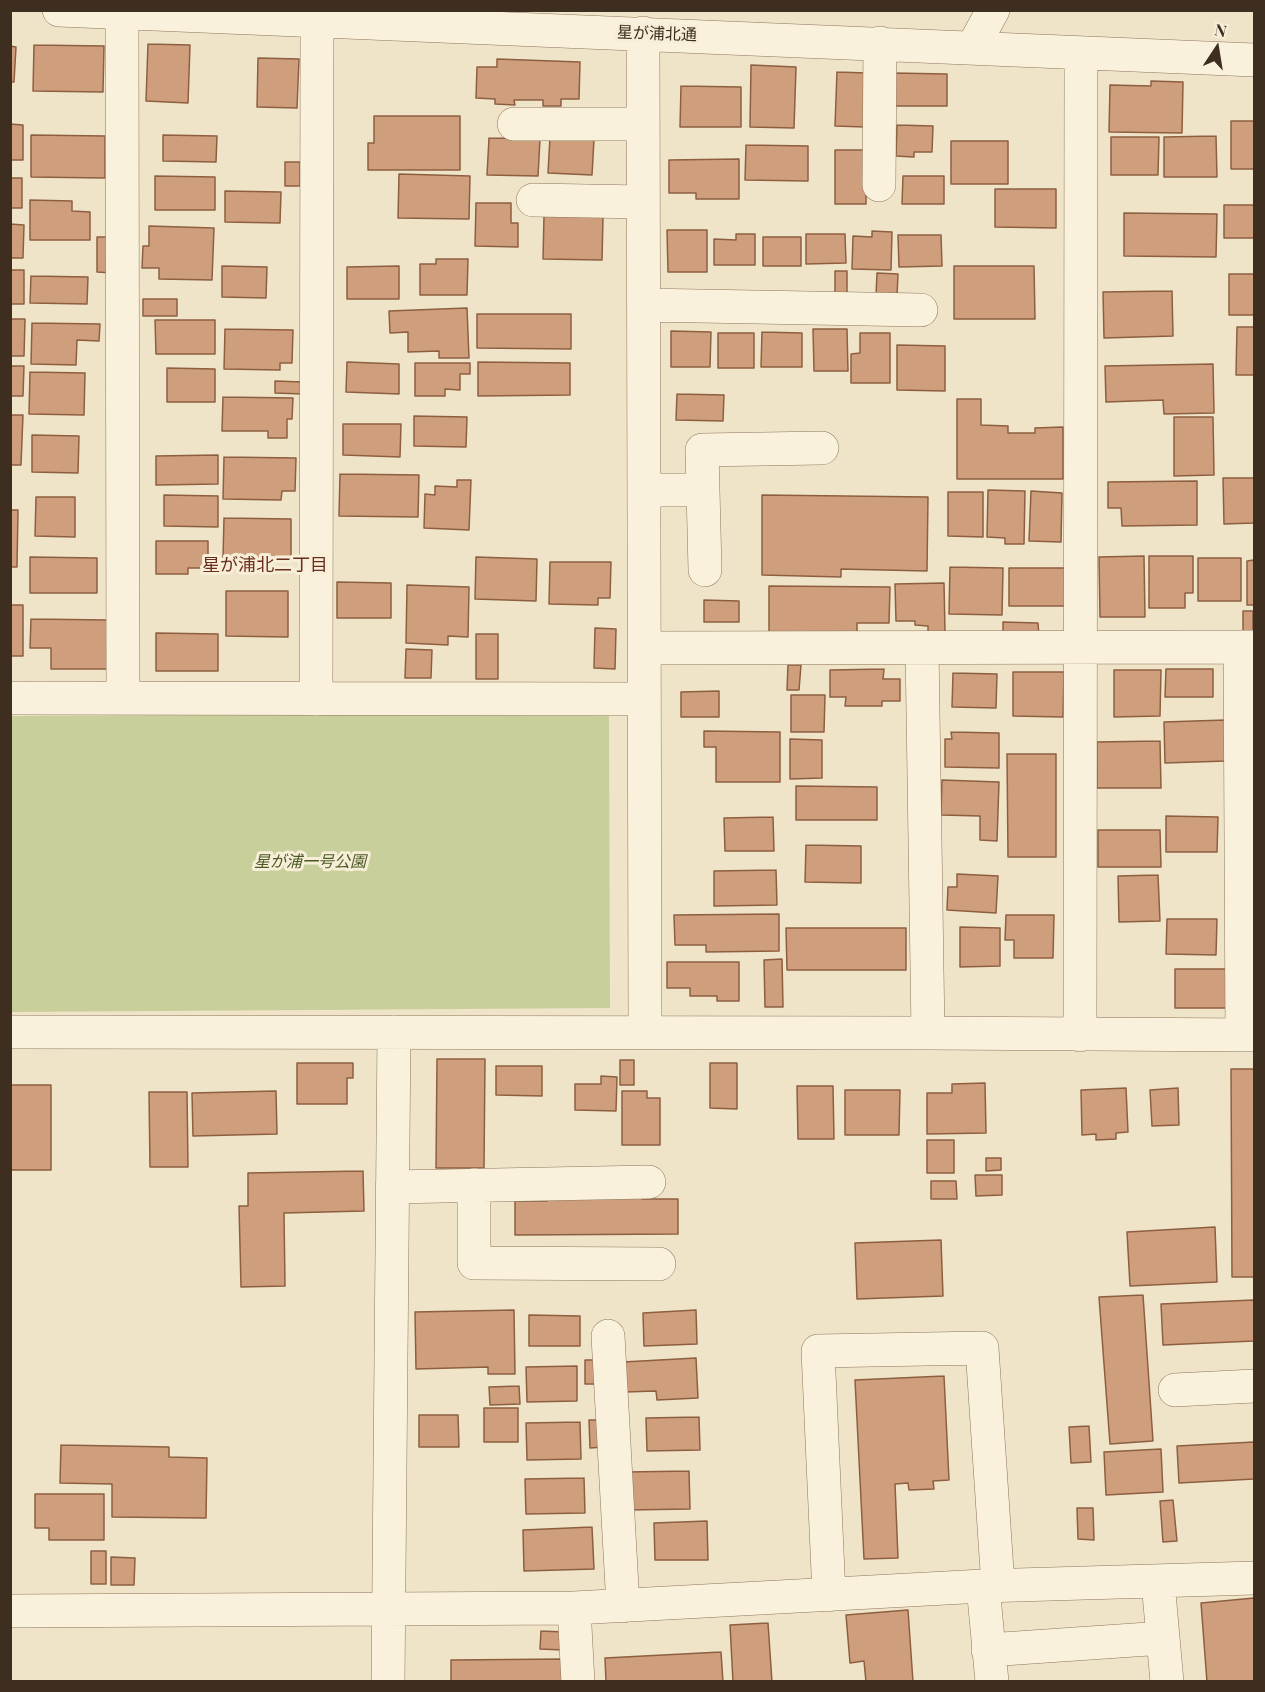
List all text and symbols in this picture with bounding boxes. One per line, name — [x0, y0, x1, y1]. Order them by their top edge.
north arrow — [1187, 18, 1247, 78]
text: N — [1213, 18, 1229, 41]
street label: 星が浦北通 — [617, 23, 697, 45]
district label: 星が浦北二丁目 — [202, 554, 328, 576]
park label: 星が浦一号公園 — [254, 852, 366, 872]

